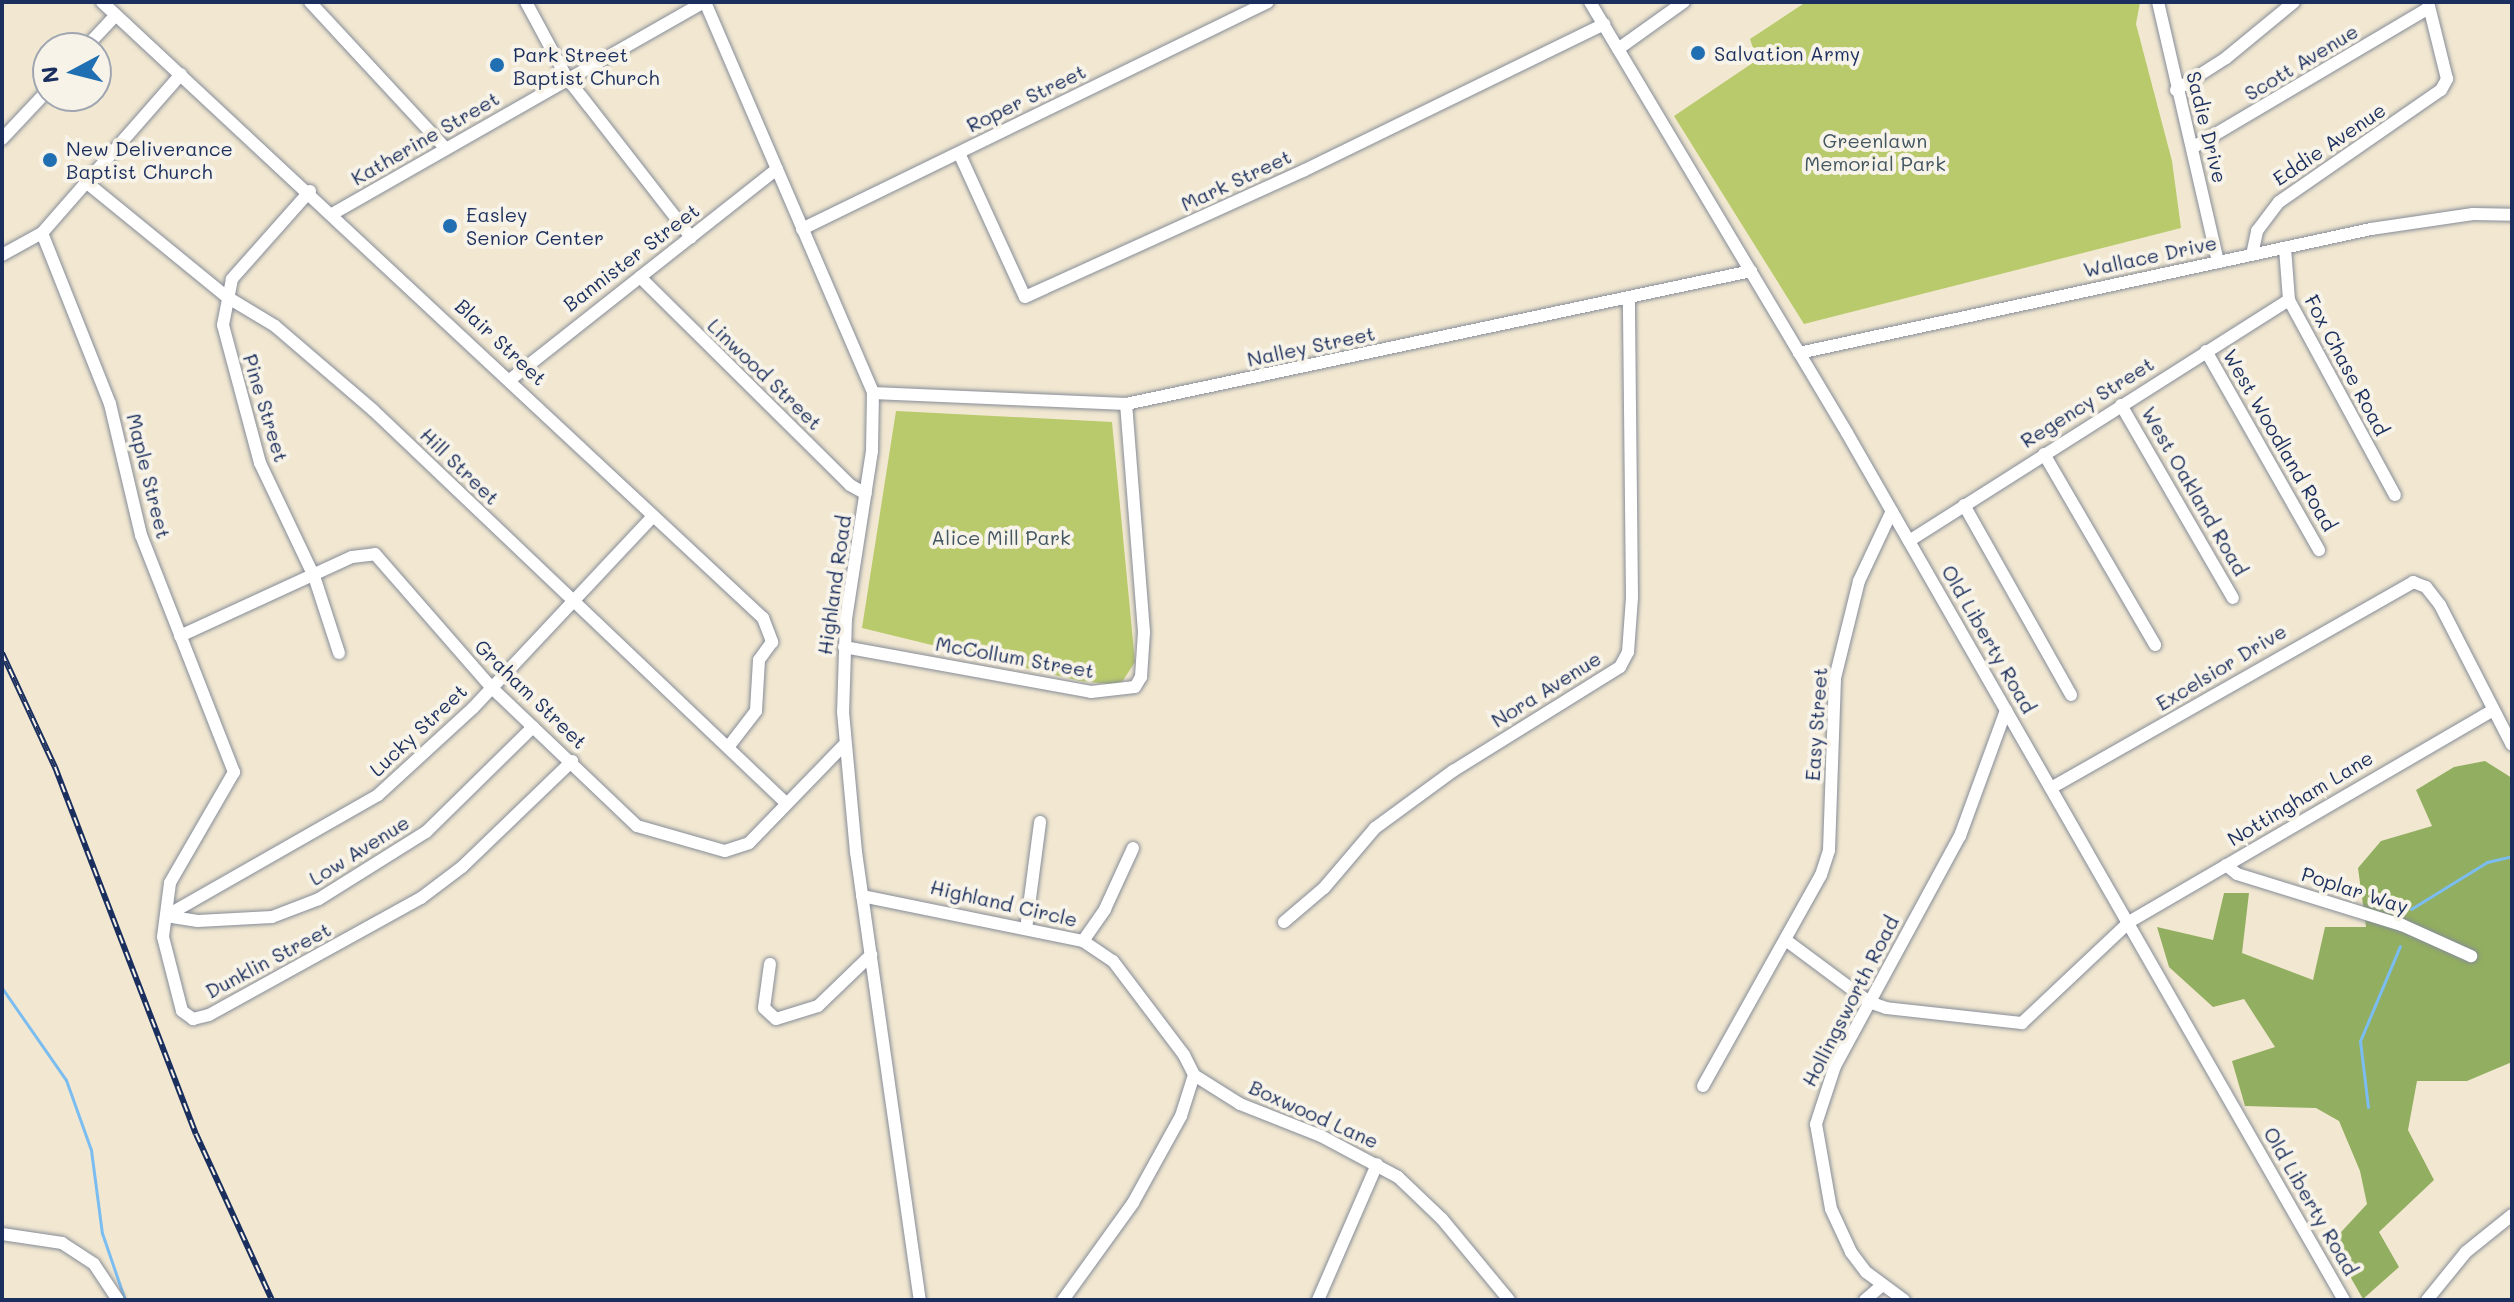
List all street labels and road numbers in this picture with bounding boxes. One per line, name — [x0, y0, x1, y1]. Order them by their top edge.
street label: Scott Avenue — [2240, 19, 2362, 105]
street label: Roper Street — [963, 59, 1089, 137]
street label: Sadie Drive — [2182, 69, 2232, 185]
street label: Katherine Street — [347, 86, 503, 190]
street label: Eddie Avenue — [2268, 97, 2390, 191]
street label: Mark Street — [1177, 144, 1295, 216]
street label: Bannister Street — [558, 198, 704, 316]
street label: Wallace Drive — [2081, 230, 2219, 282]
street label: Fox Chase Road — [2300, 291, 2394, 439]
street label: Blair Street — [450, 294, 552, 390]
street label: Linwood Street — [703, 313, 827, 435]
street label: Nalley Street — [1245, 321, 1377, 371]
street label: West Woodland Road — [2218, 345, 2342, 535]
street label: Pine Street — [238, 351, 294, 465]
street label: Regency Street — [2016, 351, 2158, 453]
street label: West Oakland Road — [2137, 402, 2253, 580]
street label: Maple Street — [122, 411, 176, 541]
street label: Hill Street — [416, 422, 504, 510]
street label: Highland Road — [812, 514, 856, 656]
street label: Old Liberty Road — [1937, 561, 2041, 717]
street label: Excelsior Drive — [2151, 619, 2291, 715]
street label: McCollum Street — [934, 631, 1096, 683]
street label: Graham Street — [470, 634, 592, 754]
street label: Nora Avenue — [1487, 646, 1605, 732]
street label: Easy Street — [1800, 666, 1832, 782]
street label: Lucky Street — [364, 679, 472, 781]
street label: Nottingham Lane — [2223, 745, 2377, 851]
street label: Low Avenue — [305, 810, 413, 890]
street label: Poplar Way — [2299, 861, 2411, 919]
street label: Highland Circle — [928, 874, 1080, 932]
street label: Hollingsworth Road — [1797, 912, 1903, 1090]
street label: Dunklin Street — [201, 917, 335, 1003]
street label: Boxwood Lane — [1246, 1075, 1382, 1153]
street label: Old Liberty Road — [2259, 1123, 2363, 1279]

